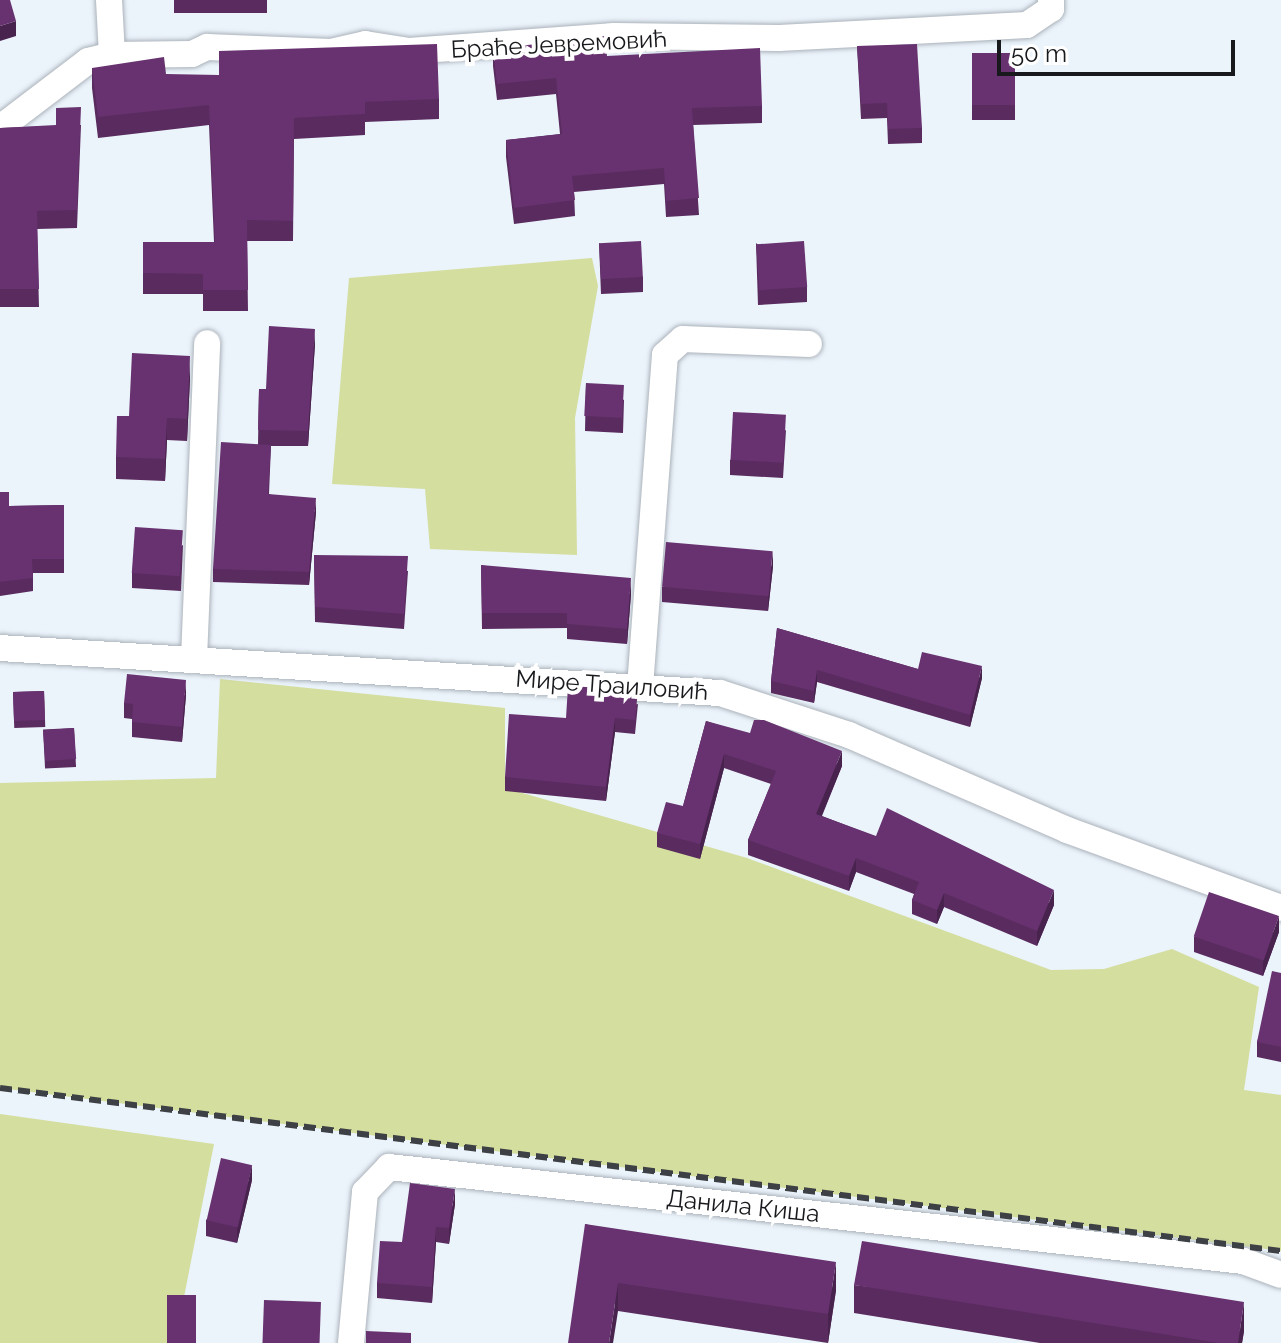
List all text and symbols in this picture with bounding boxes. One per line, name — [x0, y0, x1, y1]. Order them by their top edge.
street label: Браће Јевремовић — [450, 24, 668, 64]
scale bar — [1001, 24, 1239, 74]
text: 50 m — [1011, 39, 1067, 68]
street label: Мире Траиловић — [514, 664, 710, 706]
street label: Данила Киша — [665, 1184, 821, 1228]

